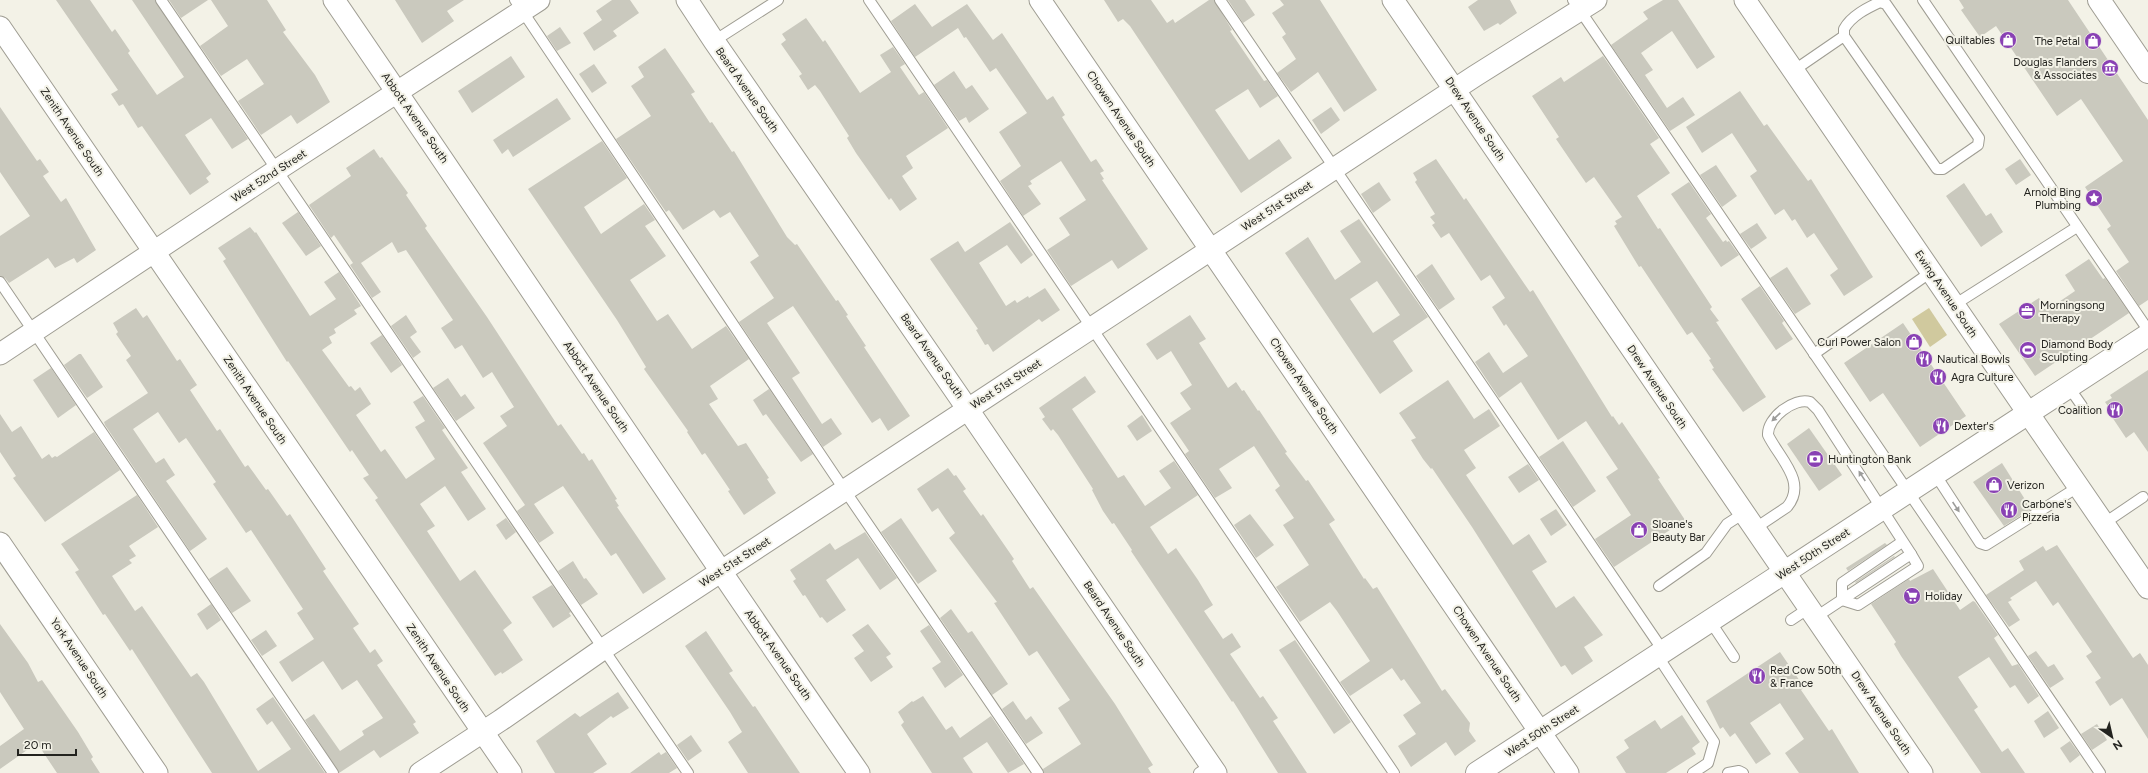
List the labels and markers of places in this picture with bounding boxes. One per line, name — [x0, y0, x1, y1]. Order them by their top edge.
shop icon: Quiltables — [1998, 30, 2018, 50]
shop icon: The Petal — [2083, 31, 2103, 51]
place label: Quiltables — [1946, 34, 1995, 47]
place label: The Petal — [2035, 35, 2080, 48]
place label: Douglas Flanders & Associates — [2013, 56, 2097, 82]
museum icon: Douglas Flanders & Associates — [2100, 58, 2120, 78]
place label: Arnold Bing Plumbing — [2024, 186, 2081, 212]
place icon: Arnold Bing Plumbing — [2084, 188, 2104, 208]
place label: Morningsong Therapy — [2040, 299, 2105, 325]
office icon: Morningsong Therapy — [2017, 301, 2037, 321]
shop icon: Curl Power Salon — [1904, 332, 1924, 352]
place label: Curl Power Salon — [1817, 336, 1901, 349]
place label: Diamond Body Sculpting — [2041, 338, 2113, 364]
sports icon: Diamond Body Sculpting — [2018, 340, 2038, 360]
restaurant icon: Nautical Bowls — [1914, 349, 1934, 369]
place label: Nautical Bowls — [1937, 353, 2010, 366]
restaurant icon: Agra Culture — [1928, 367, 1948, 387]
place label: Agra Culture — [1951, 371, 2013, 384]
restaurant icon: Coalition — [2105, 400, 2125, 420]
place label: Coalition — [2058, 404, 2102, 417]
restaurant icon: Dexter's — [1931, 416, 1951, 436]
place label: Dexter's — [1954, 420, 1994, 433]
bank icon: Huntington Bank — [1805, 449, 1825, 469]
place label: Huntington Bank — [1828, 453, 1912, 466]
shop icon: Verizon — [1984, 475, 2004, 495]
place label: Verizon — [2007, 479, 2044, 492]
place label: Carbone's Pizzeria — [2022, 498, 2072, 524]
restaurant icon: Carbone's Pizzeria — [1999, 500, 2019, 520]
place label: Sloane's Beauty Bar — [1652, 518, 1705, 544]
shop icon: Sloane's Beauty Bar — [1629, 520, 1649, 540]
supermarket icon: Holiday — [1902, 586, 1922, 606]
place label: Holiday — [1925, 590, 1963, 603]
place label: Red Cow 50th & France — [1770, 664, 1841, 690]
restaurant icon: Red Cow 50th & France — [1747, 666, 1767, 686]

